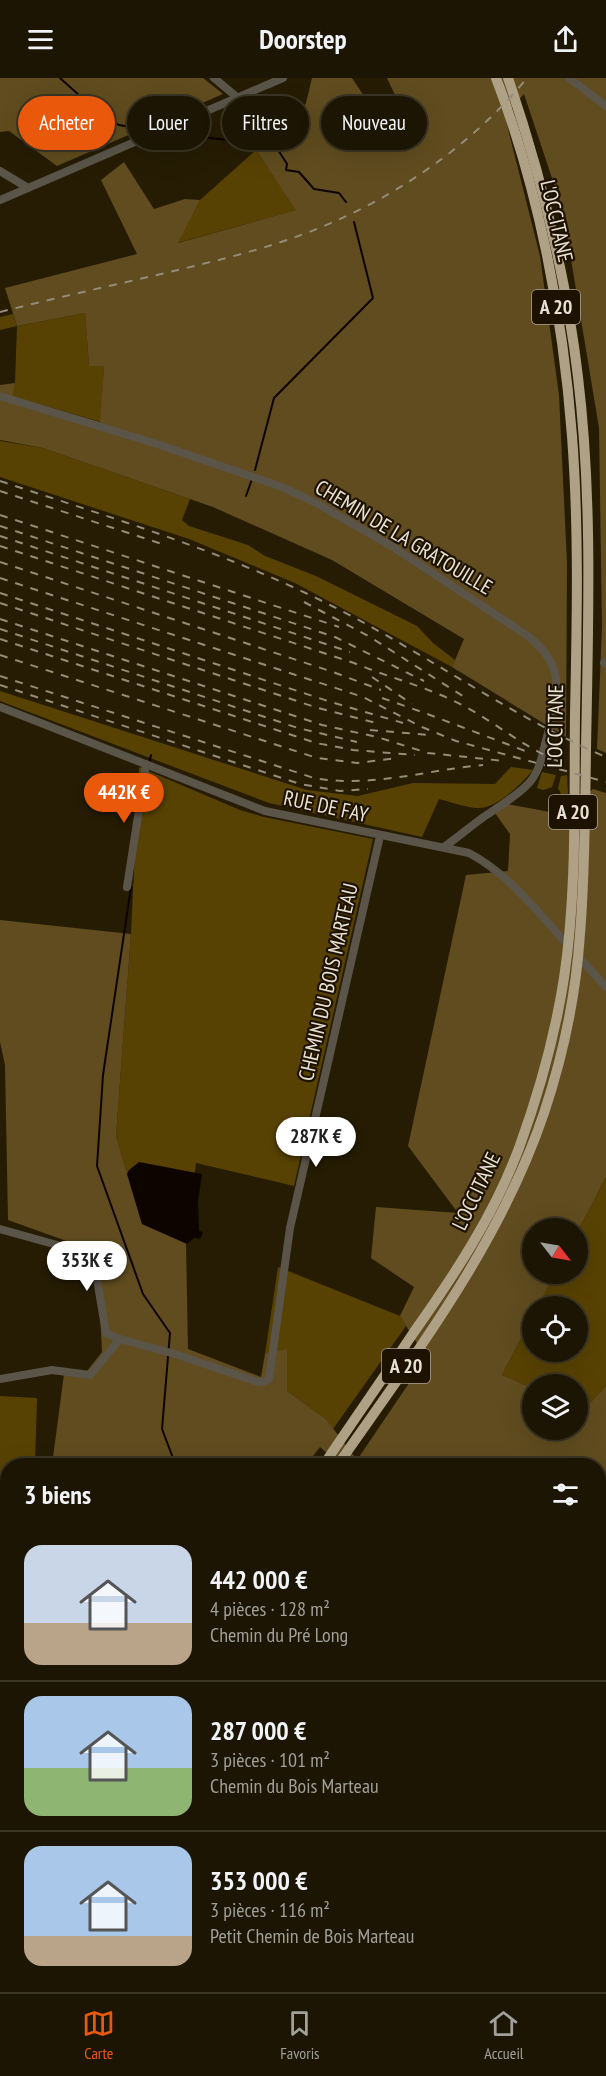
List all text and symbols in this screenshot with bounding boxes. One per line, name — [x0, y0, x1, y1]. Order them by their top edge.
text: Doorstep — [259, 22, 347, 56]
icon: menu — [24, 23, 57, 56]
icon: share — [549, 23, 582, 56]
chip: Acheter — [18, 96, 115, 150]
chip: Louer — [127, 96, 210, 150]
chip: Filtres — [222, 96, 309, 150]
chip: Nouveau — [321, 96, 427, 150]
street label: L'OCCITANE — [534, 177, 580, 265]
road number: A 20 — [532, 290, 580, 324]
street label: CHEMIN DE LA GRATOUILLE — [310, 473, 498, 601]
street label: L'OCCITANE — [541, 684, 569, 768]
pin: 442K € — [75, 773, 173, 824]
text: 442K € — [98, 779, 150, 805]
street label: RUE DE FAY — [281, 784, 371, 828]
road number: A 20 — [549, 795, 597, 829]
street label: CHEMIN DU BOIS MARTEAU — [292, 881, 364, 1083]
pin: 287K € — [267, 1117, 365, 1168]
text: 287K € — [290, 1123, 342, 1149]
street label: L'OCCITANE — [446, 1148, 506, 1234]
north arrow — [522, 1218, 588, 1284]
map controls — [522, 1218, 588, 1440]
pin: 353K € — [38, 1241, 136, 1292]
text: 353K € — [61, 1247, 113, 1273]
button: locate — [522, 1296, 588, 1362]
road number: A 20 — [382, 1349, 430, 1383]
button: layers — [522, 1374, 588, 1440]
text: 3 biens — [24, 1478, 91, 1511]
icon: filters — [549, 1478, 582, 1511]
text: 442 000 € — [210, 1563, 308, 1596]
icon: home — [72, 1569, 144, 1641]
text: 4 pièces · 128 m² — [210, 1596, 330, 1622]
text: Chemin du Pré Long — [210, 1622, 348, 1648]
text: 287 000 € — [210, 1714, 307, 1747]
icon: home — [72, 1720, 144, 1792]
text: 3 pièces · 101 m² — [210, 1747, 330, 1773]
text: Chemin du Bois Marteau — [210, 1773, 379, 1799]
text: 353 000 € — [210, 1864, 308, 1897]
icon: home — [72, 1870, 144, 1942]
text: 3 pièces · 116 m² — [210, 1897, 330, 1923]
text: Petit Chemin de Bois Marteau — [210, 1923, 414, 1949]
tab: Carte — [82, 2007, 115, 2063]
tab: Favoris — [280, 2007, 320, 2063]
tab: Accueil — [484, 2007, 524, 2063]

